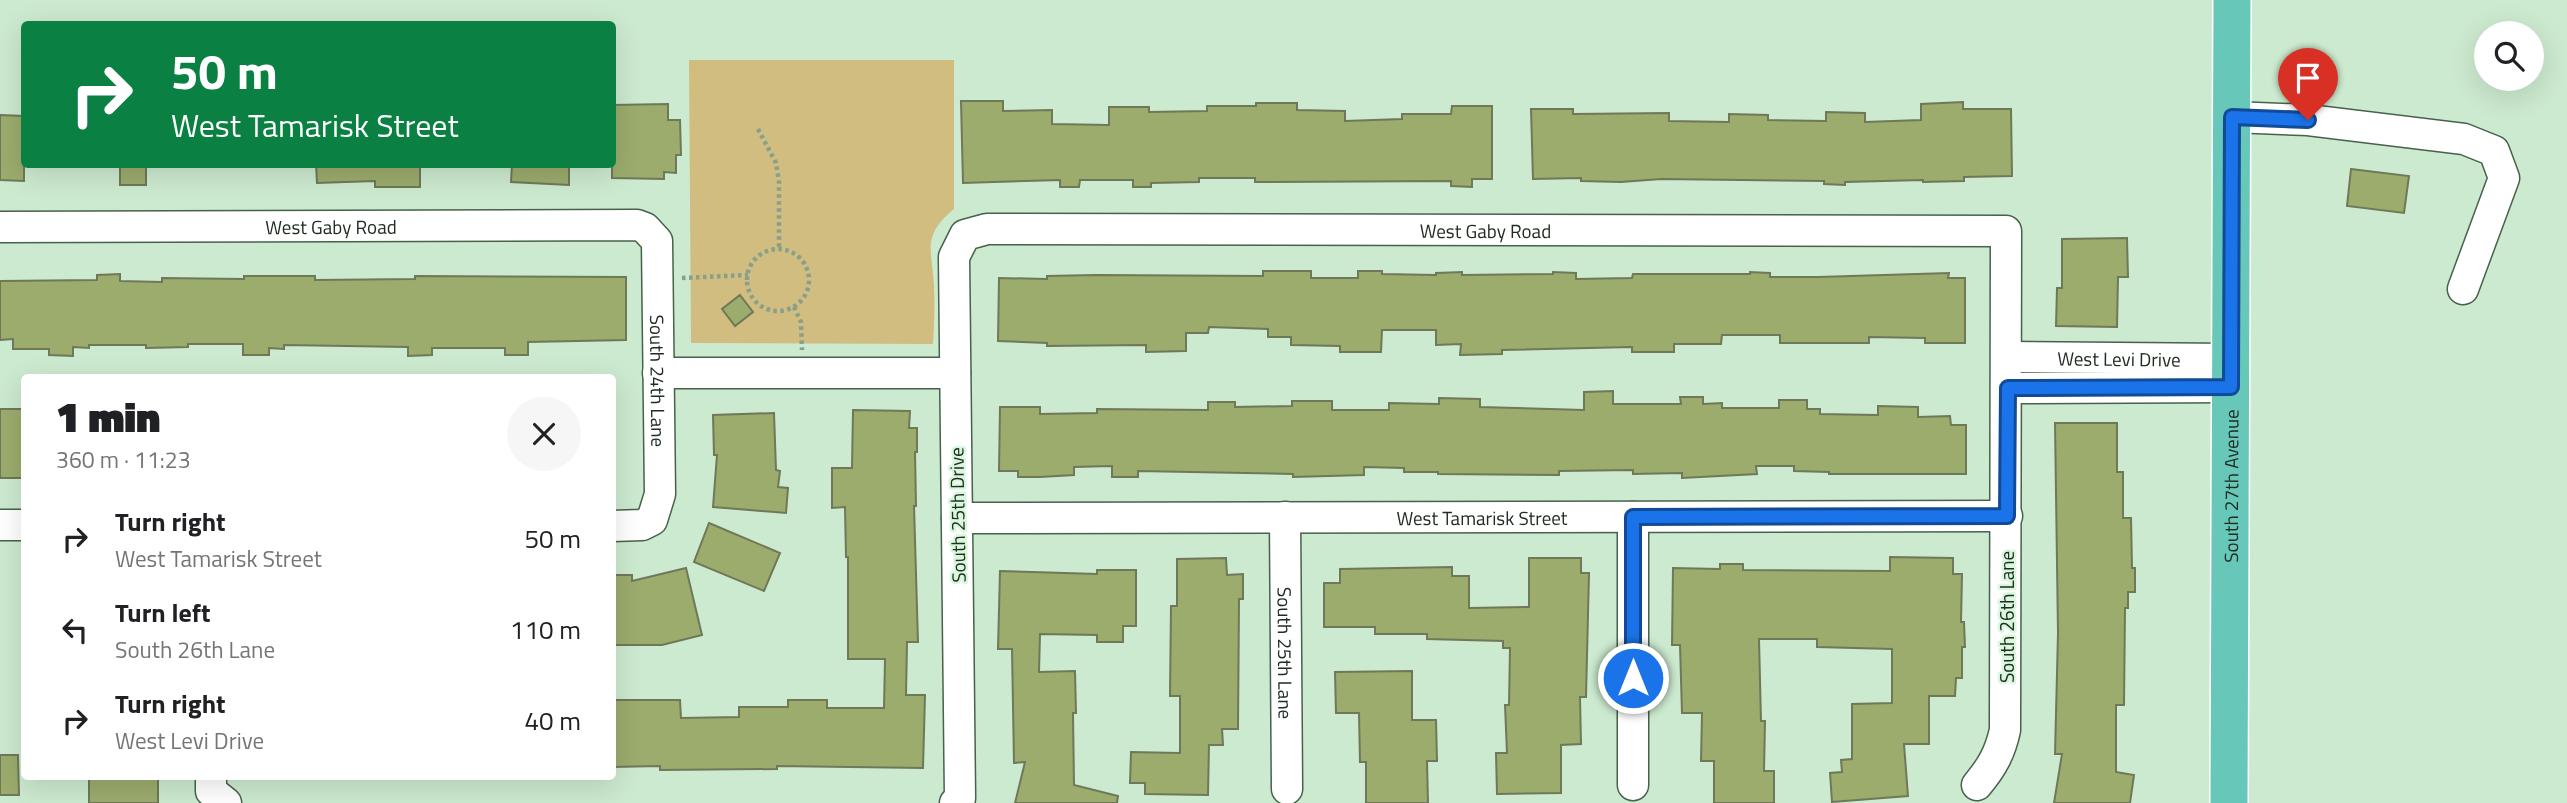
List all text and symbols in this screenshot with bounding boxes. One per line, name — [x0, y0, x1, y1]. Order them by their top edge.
map controls — [2474, 21, 2544, 91]
button: search — [2474, 21, 2544, 91]
text: 50 m — [171, 33, 278, 108]
pin — [2278, 48, 2338, 120]
icon: right — [56, 49, 147, 140]
icon: arrive — [2289, 59, 2327, 97]
text: West Tamarisk Street — [171, 101, 459, 149]
street label: West Gaby Road — [265, 211, 397, 241]
street label: West Gaby Road — [1420, 215, 1551, 245]
street label: South 24th Lane — [643, 314, 674, 447]
street label: West Levi Drive — [2057, 343, 2181, 373]
text: 1 min — [56, 384, 160, 448]
button: close — [507, 397, 581, 471]
street label: South 27th Avenue — [2215, 409, 2245, 563]
text: 360 m · 11:23 — [56, 442, 191, 477]
street label: South 25th Drive — [941, 447, 973, 583]
text: Turn right — [115, 502, 226, 541]
street label: West Tamarisk Street — [1396, 502, 1568, 532]
text: 50 m — [524, 519, 581, 558]
icon: right — [56, 520, 94, 558]
text: West Tamarisk Street — [115, 541, 322, 576]
street label: South 26th Lane — [1992, 551, 2021, 683]
street label: South 25th Lane — [1271, 587, 1301, 719]
text: Turn left — [115, 593, 210, 632]
text: 110 m — [510, 610, 581, 649]
icon: left — [56, 611, 94, 649]
text: South 26th Lane — [115, 632, 275, 667]
position arrow — [1596, 641, 1670, 715]
text: Turn right — [115, 684, 226, 723]
text: 40 m — [524, 701, 581, 740]
icon: right — [56, 702, 94, 740]
text: West Levi Drive — [115, 723, 264, 758]

